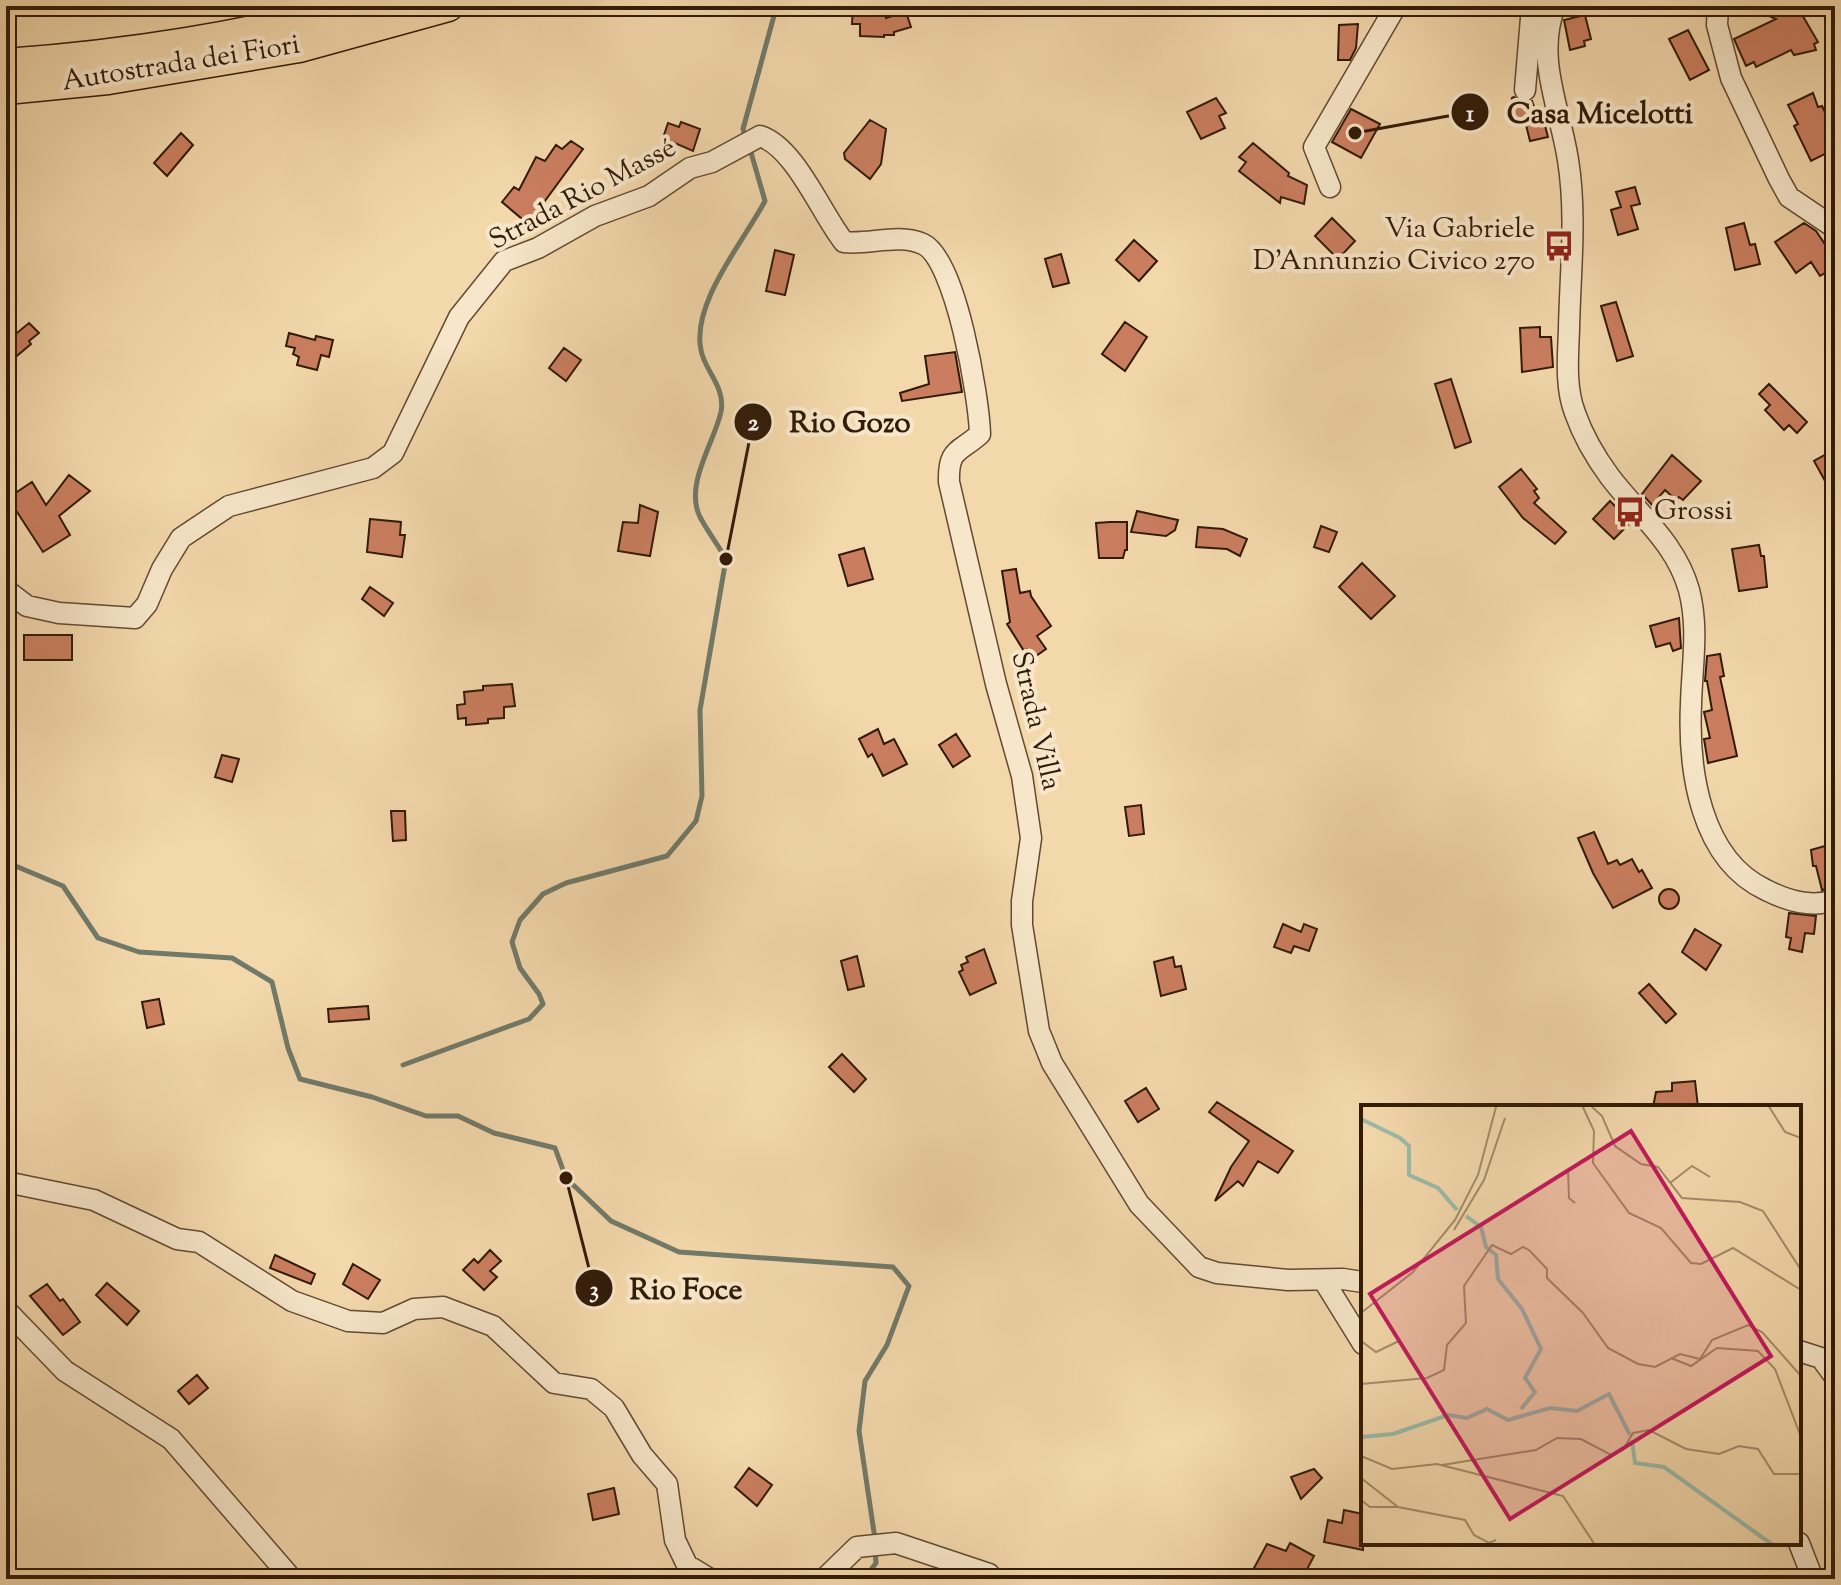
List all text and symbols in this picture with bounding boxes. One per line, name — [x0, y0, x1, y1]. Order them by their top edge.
street label: Autostrada dei Fiori — [59, 25, 303, 103]
callout: Casa Micelotti — [1450, 85, 1709, 139]
text: Casa Micelotti — [1507, 94, 1694, 137]
text: 1 — [1466, 98, 1475, 132]
street label: Strada Rio Massé — [482, 129, 684, 261]
place label: Via Gabriele D'Annunzio Civico 270 — [1253, 210, 1535, 282]
bus stop icon: Via Gabriele D'Annunzio Civico 270 — [1542, 229, 1576, 263]
callout: Rio Gozo — [733, 395, 927, 449]
text: Rio Gozo — [789, 403, 911, 446]
text: 2 — [747, 407, 759, 441]
place label: Grossi — [1654, 492, 1733, 532]
bus stop icon: Grossi — [1613, 495, 1647, 529]
street label: Strada Villa — [1000, 648, 1070, 794]
inset map — [1361, 1105, 1801, 1545]
callout: Rio Foce — [574, 1261, 759, 1315]
text: Rio Foce — [630, 1270, 742, 1313]
text: 3 — [589, 1274, 599, 1308]

